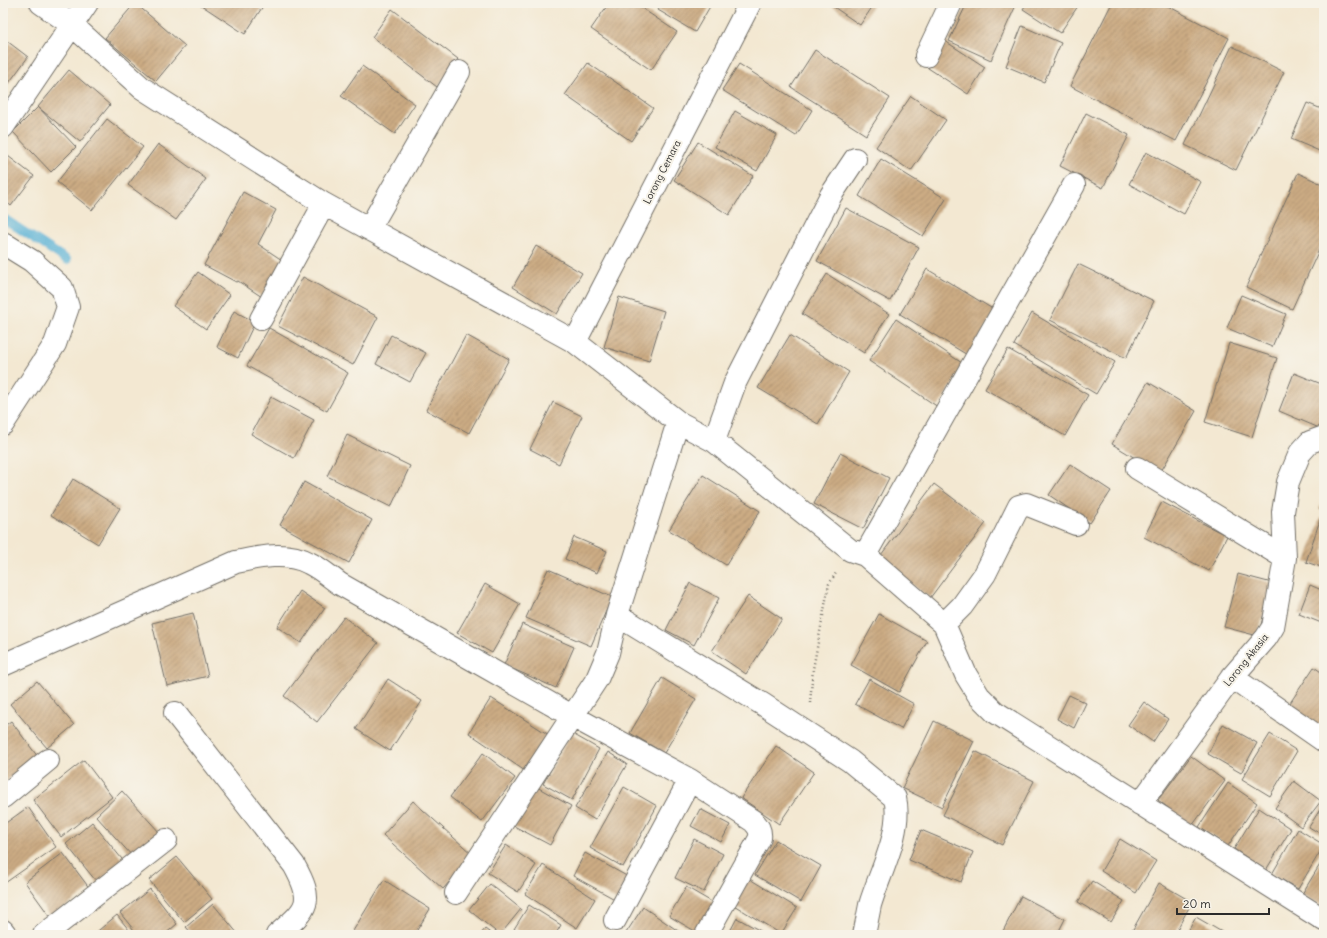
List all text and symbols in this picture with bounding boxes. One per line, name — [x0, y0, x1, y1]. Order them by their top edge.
street label: Lorong Cemara — [640, 138, 684, 206]
street label: Lorong Akasia — [1221, 631, 1271, 689]
scale bar — [1177, 890, 1269, 916]
text: 20 m — [1183, 896, 1211, 911]

